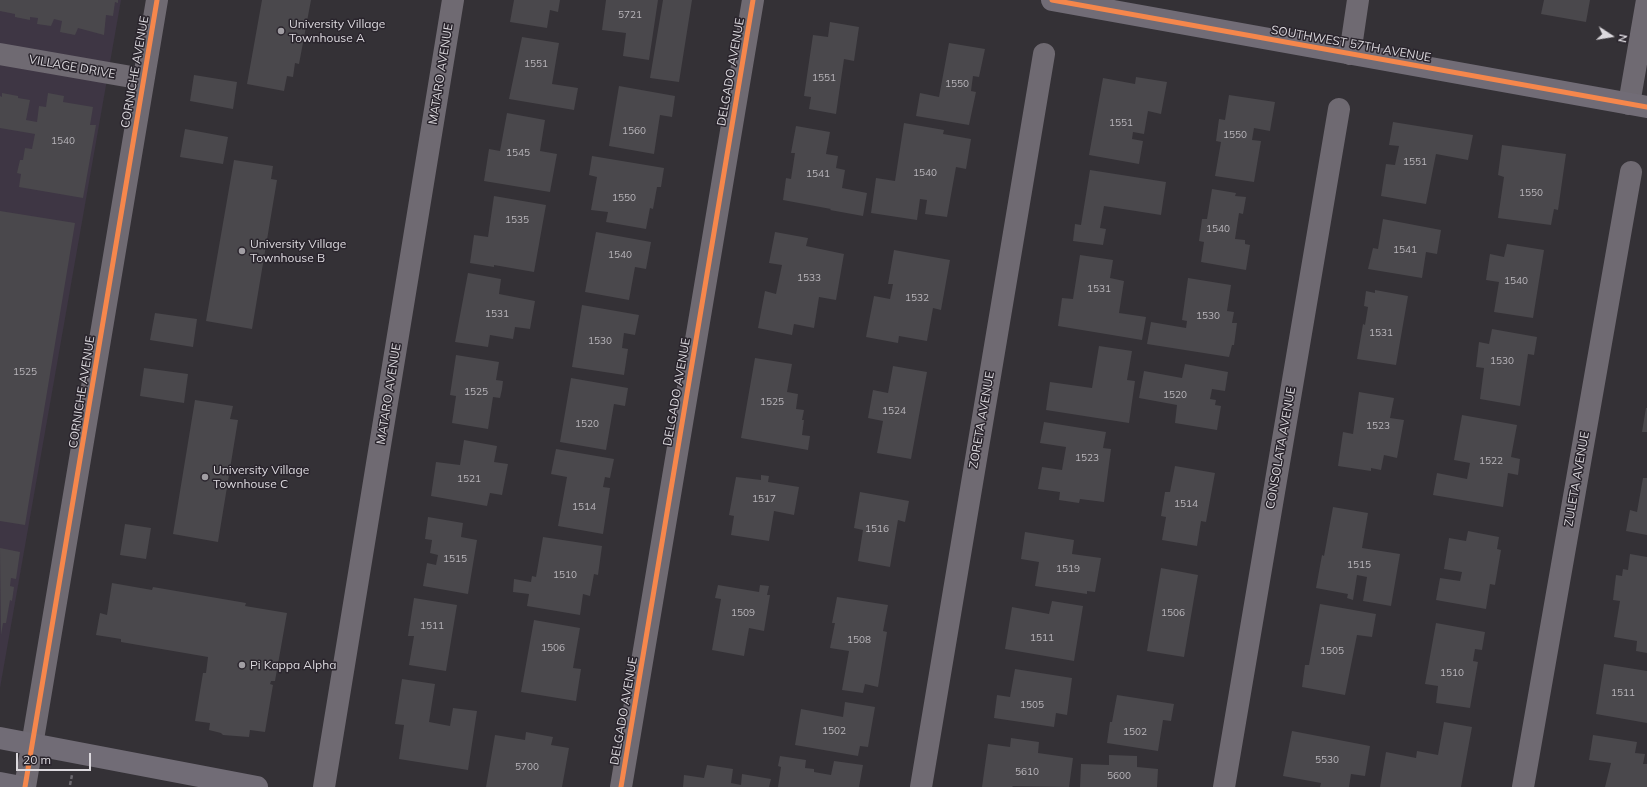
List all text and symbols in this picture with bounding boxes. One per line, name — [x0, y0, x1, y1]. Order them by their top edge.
house number: 5721 — [618, 9, 642, 21]
street label: CORNICHE AVENUE — [118, 15, 152, 129]
north arrow — [1591, 16, 1631, 56]
place label: University Village Townhouse A — [289, 17, 385, 45]
street label: DELGADO AVENUE — [714, 17, 748, 127]
street label: MATARO AVENUE — [426, 22, 456, 126]
street label: SOUTHWEST 57TH AVENUE — [1270, 23, 1432, 65]
marker: University Village Townhouse A — [276, 26, 286, 36]
text: N — [1615, 33, 1630, 44]
street label: VILLAGE DRIVE — [28, 52, 116, 82]
house number: 1551 — [524, 58, 548, 70]
house number: 1551 — [812, 72, 836, 84]
house number: 1550 — [945, 78, 969, 90]
house number: 1551 — [1109, 117, 1133, 129]
house number: 1560 — [622, 125, 646, 137]
house number: 1550 — [1223, 129, 1247, 141]
house number: 1540 — [51, 135, 75, 147]
house number: 1545 — [506, 147, 530, 159]
house number: 1551 — [1403, 156, 1427, 168]
house number: 1540 — [913, 167, 937, 179]
house number: 1541 — [806, 168, 830, 180]
house number: 1550 — [1519, 187, 1543, 199]
house number: 1550 — [612, 192, 636, 204]
house number: 1535 — [505, 214, 529, 226]
house number: 1540 — [1206, 223, 1230, 235]
place label: University Village Townhouse B — [250, 237, 346, 265]
house number: 1541 — [1393, 244, 1417, 256]
marker: University Village Townhouse B — [237, 246, 247, 256]
house number: 1540 — [608, 249, 632, 261]
house number: 1533 — [797, 272, 821, 284]
house number: 1540 — [1504, 275, 1528, 287]
house number: 1531 — [1087, 283, 1111, 295]
house number: 1532 — [905, 292, 929, 304]
house number: 1531 — [485, 308, 509, 320]
house number: 1530 — [1196, 310, 1220, 322]
house number: 1531 — [1369, 327, 1393, 339]
street label: CORNICHE AVENUE — [66, 335, 98, 449]
house number: 1530 — [588, 335, 612, 347]
street label: DELGADO AVENUE — [660, 337, 694, 447]
street label: MATARO AVENUE — [374, 342, 404, 446]
house number: 1530 — [1490, 355, 1514, 367]
house number: 1525 — [13, 366, 37, 378]
street label: ZORETA AVENUE — [966, 370, 998, 470]
house number: 1525 — [464, 386, 488, 398]
street label: CONSOLATA AVENUE — [1263, 386, 1299, 510]
house number: 1520 — [1163, 389, 1187, 401]
house number: 1525 — [760, 396, 784, 408]
house number: 1524 — [882, 405, 906, 417]
house number: 1520 — [575, 418, 599, 430]
house number: 1523 — [1366, 420, 1390, 432]
street label: ZULETA AVENUE — [1562, 430, 1592, 528]
house number: 1523 — [1075, 452, 1099, 464]
house number: 1522 — [1479, 455, 1503, 467]
place label: University Village Townhouse C — [213, 463, 309, 491]
marker: University Village Townhouse C — [200, 472, 210, 482]
house number: 1521 — [457, 473, 481, 485]
house number: 1517 — [752, 493, 776, 505]
house number: 1514 — [1174, 498, 1198, 510]
house number: 1514 — [572, 501, 596, 513]
house number: 1516 — [865, 523, 889, 535]
house number: 1515 — [443, 553, 467, 565]
house number: 1515 — [1347, 559, 1371, 571]
house number: 1519 — [1056, 563, 1080, 575]
house number: 1510 — [553, 569, 577, 581]
house number: 1509 — [731, 607, 755, 619]
house number: 1506 — [1161, 607, 1185, 619]
house number: 1511 — [420, 620, 444, 632]
house number: 1511 — [1030, 632, 1054, 644]
house number: 1508 — [847, 634, 871, 646]
house number: 1506 — [541, 642, 565, 654]
house number: 1505 — [1320, 645, 1344, 657]
street label: DELGADO AVENUE — [607, 656, 641, 766]
place label: Pi Kappa Alpha — [250, 658, 336, 672]
marker: Pi Kappa Alpha — [237, 660, 247, 670]
house number: 1510 — [1440, 667, 1464, 679]
house number: 1511 — [1611, 687, 1635, 699]
house number: 1505 — [1020, 699, 1044, 711]
house number: 1502 — [822, 725, 846, 737]
house number: 1502 — [1123, 726, 1147, 738]
scale bar — [18, 745, 93, 771]
text: 20 m — [23, 752, 51, 767]
house number: 5530 — [1315, 754, 1339, 766]
house number: 5700 — [515, 761, 539, 773]
house number: 5610 — [1015, 766, 1039, 778]
house number: 5600 — [1107, 770, 1131, 782]

